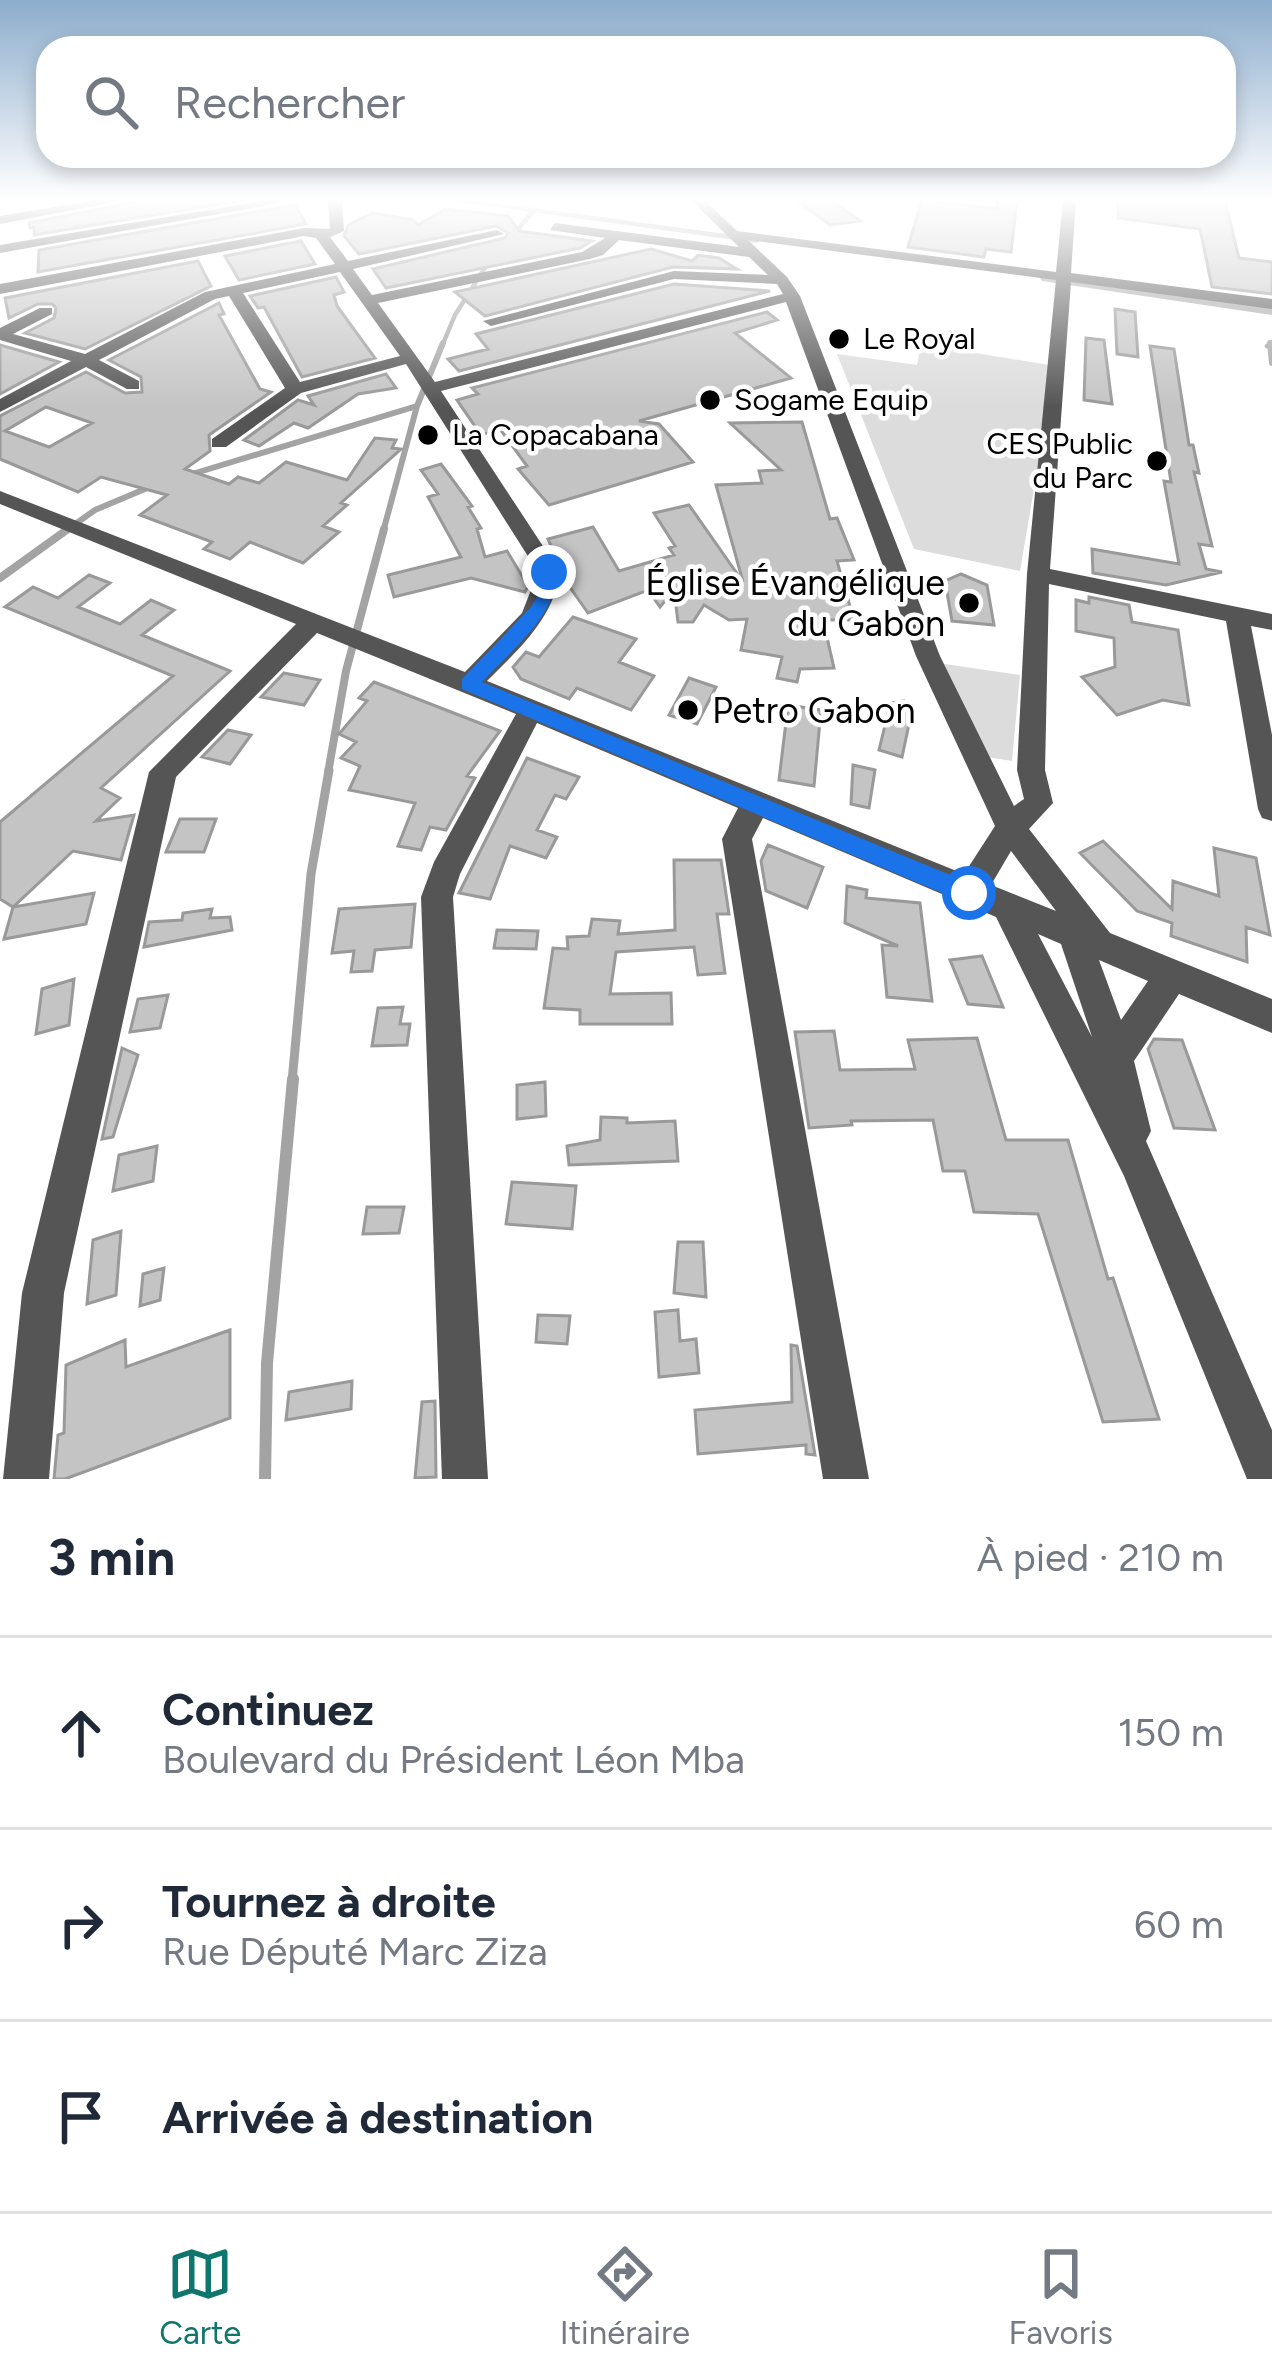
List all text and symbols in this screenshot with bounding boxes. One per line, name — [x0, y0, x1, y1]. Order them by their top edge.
search box — [36, 36, 1236, 168]
icon: search — [78, 69, 144, 135]
text: Rechercher — [174, 75, 405, 129]
place label: Le Royal — [863, 320, 976, 357]
marker: Le Royal — [826, 326, 852, 352]
place label: Sogame Equip — [734, 381, 929, 418]
marker: Sogame Equip — [697, 387, 723, 413]
place label: La Copacabana — [452, 416, 659, 453]
marker: La Copacabana — [415, 422, 441, 448]
place label: CES Public du Parc — [986, 425, 1133, 496]
marker: CES Public du Parc — [1144, 448, 1170, 474]
route end — [522, 545, 576, 599]
place label: Église Évangélique du Gabon — [645, 561, 945, 645]
marker: Église Évangélique du Gabon — [956, 590, 982, 616]
place label: Petro Gabon — [712, 689, 915, 732]
marker: Petro Gabon — [675, 697, 701, 723]
route start — [942, 866, 996, 920]
text: 3 min — [48, 1527, 175, 1588]
text: À pied · 210 m — [977, 1534, 1224, 1581]
text: Continuez — [162, 1682, 374, 1736]
icon: ahead — [48, 1700, 114, 1766]
text: 150 m — [1118, 1709, 1224, 1756]
text: Boulevard du Président Léon Mba — [162, 1736, 745, 1783]
text: Tournez à droite — [162, 1874, 496, 1928]
icon: right — [48, 1892, 114, 1958]
text: 60 m — [1134, 1901, 1224, 1948]
text: Rue Député Marc Ziza — [162, 1928, 548, 1975]
icon: arrive — [48, 2084, 114, 2150]
text: Arrivée à destination — [162, 2090, 593, 2144]
tab: Carte — [159, 2241, 241, 2352]
tab: Itinéraire — [560, 2241, 690, 2352]
tab: Favoris — [1008, 2241, 1113, 2352]

